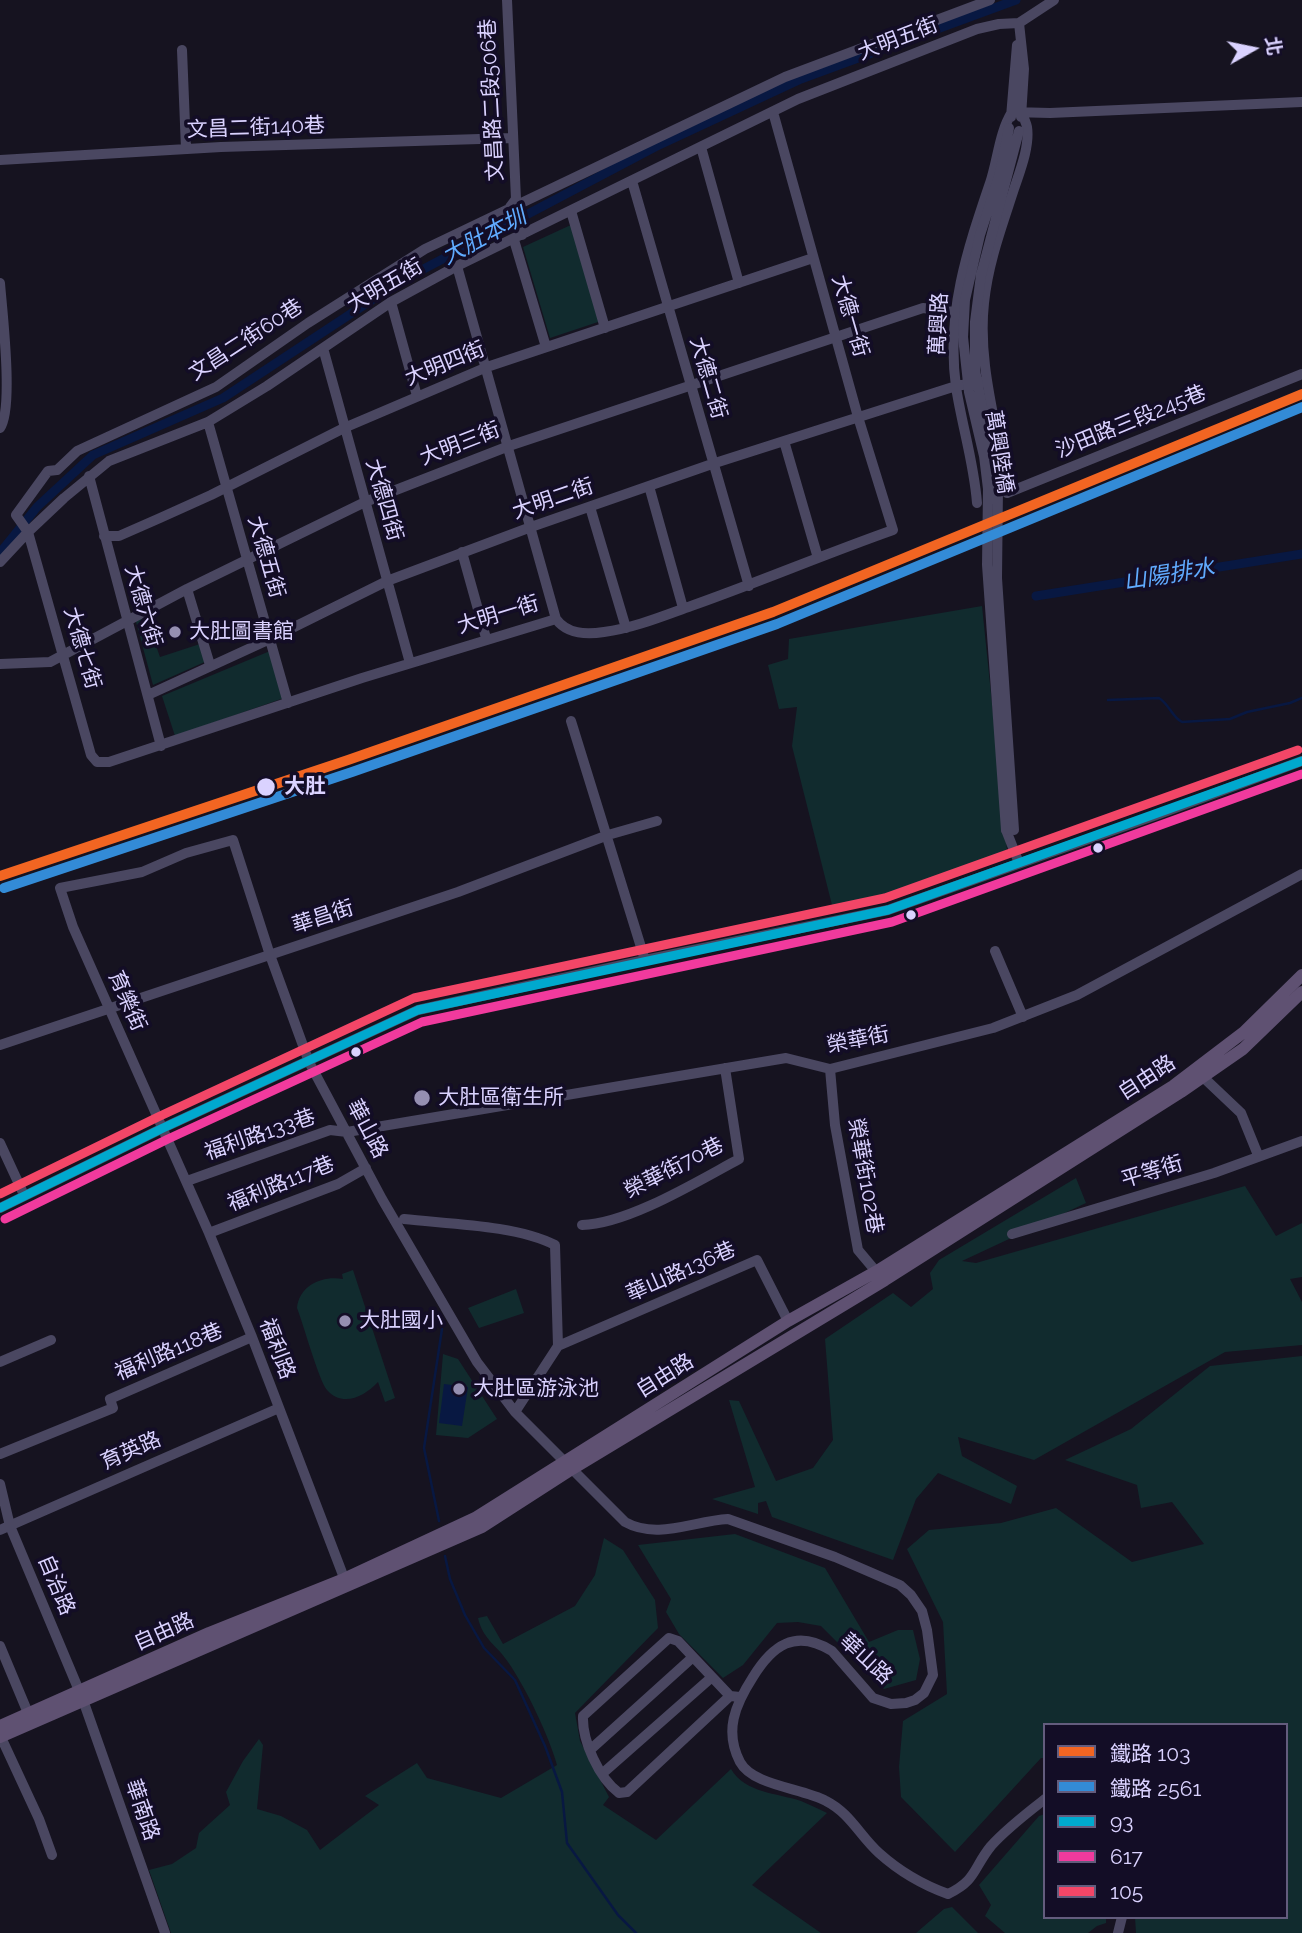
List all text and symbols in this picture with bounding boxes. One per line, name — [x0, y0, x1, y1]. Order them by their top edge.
street label: 大明五街 — [854, 12, 942, 66]
north arrow — [1218, 14, 1288, 84]
street label: 文昌路二段506巷 — [475, 18, 509, 182]
text: 北 — [1261, 35, 1286, 57]
street label: 文昌二街140巷 — [186, 113, 326, 143]
water label: 大肚本圳 — [437, 203, 531, 271]
street label: 大明五街 — [343, 254, 427, 318]
street label: 大德一街 — [826, 272, 874, 360]
street label: 萬興路 — [925, 292, 953, 356]
street label: 文昌二街60巷 — [184, 294, 308, 386]
street label: 大德二街 — [684, 334, 732, 422]
street label: 大明四街 — [401, 337, 489, 391]
street label: 沙田路三段245巷 — [1052, 380, 1210, 464]
street label: 萬興陸橋 — [980, 409, 1018, 495]
street label: 大明三街 — [416, 417, 504, 471]
street label: 大德四街 — [360, 456, 408, 544]
street label: 大明二街 — [509, 473, 597, 525]
street label: 大德五街 — [242, 513, 290, 601]
water label: 山陽排水 — [1121, 554, 1217, 596]
street label: 大德六街 — [119, 562, 167, 650]
street label: 大明一街 — [454, 591, 542, 639]
street label: 大德七街 — [58, 604, 106, 692]
place label: 大肚圖書館 — [189, 619, 294, 645]
marker: 大肚圖書館 — [167, 624, 183, 640]
place label: 大肚 — [284, 774, 326, 800]
marker: 大肚 — [255, 776, 277, 798]
unlabelled marker — [1091, 841, 1105, 855]
street label: 華昌街 — [289, 895, 357, 939]
unlabelled marker — [904, 908, 918, 922]
street label: 育樂街 — [103, 967, 151, 1035]
street label: 榮華街 — [825, 1022, 891, 1058]
unlabelled marker — [349, 1045, 363, 1059]
street label: 自由路 — [1114, 1050, 1180, 1106]
place label: 大肚區衛生所 — [438, 1085, 564, 1111]
marker: 大肚區衛生所 — [412, 1088, 432, 1108]
street label: 華山路 — [341, 1095, 393, 1163]
street label: 福利路133巷 — [201, 1104, 319, 1166]
street label: 榮華街102巷 — [842, 1116, 888, 1236]
street label: 榮華街70巷 — [620, 1132, 728, 1204]
street label: 福利路117巷 — [224, 1151, 338, 1217]
street label: 平等街 — [1118, 1151, 1186, 1193]
street label: 華山路136巷 — [622, 1237, 740, 1307]
place label: 大肚國小 — [359, 1308, 443, 1334]
marker: 大肚國小 — [337, 1313, 353, 1329]
street label: 福利路 — [254, 1315, 300, 1383]
street label: 福利路118巷 — [111, 1318, 227, 1386]
street label: 自由路 — [632, 1349, 698, 1403]
place label: 大肚區游泳池 — [473, 1376, 599, 1402]
marker: 大肚區游泳池 — [451, 1381, 467, 1397]
street label: 育英路 — [97, 1427, 165, 1475]
street label: 自治路 — [32, 1551, 80, 1619]
street label: 自由路 — [130, 1608, 198, 1656]
street label: 華山路 — [834, 1628, 898, 1690]
legend — [1043, 1723, 1288, 1919]
text: 鐵路 103 — [1110, 1741, 1190, 1766]
street label: 華南路 — [120, 1776, 164, 1844]
text: 鐵路 2561 — [1110, 1776, 1201, 1801]
text: 93 — [1110, 1809, 1134, 1834]
text: 617 — [1110, 1844, 1143, 1869]
text: 105 — [1110, 1879, 1143, 1904]

